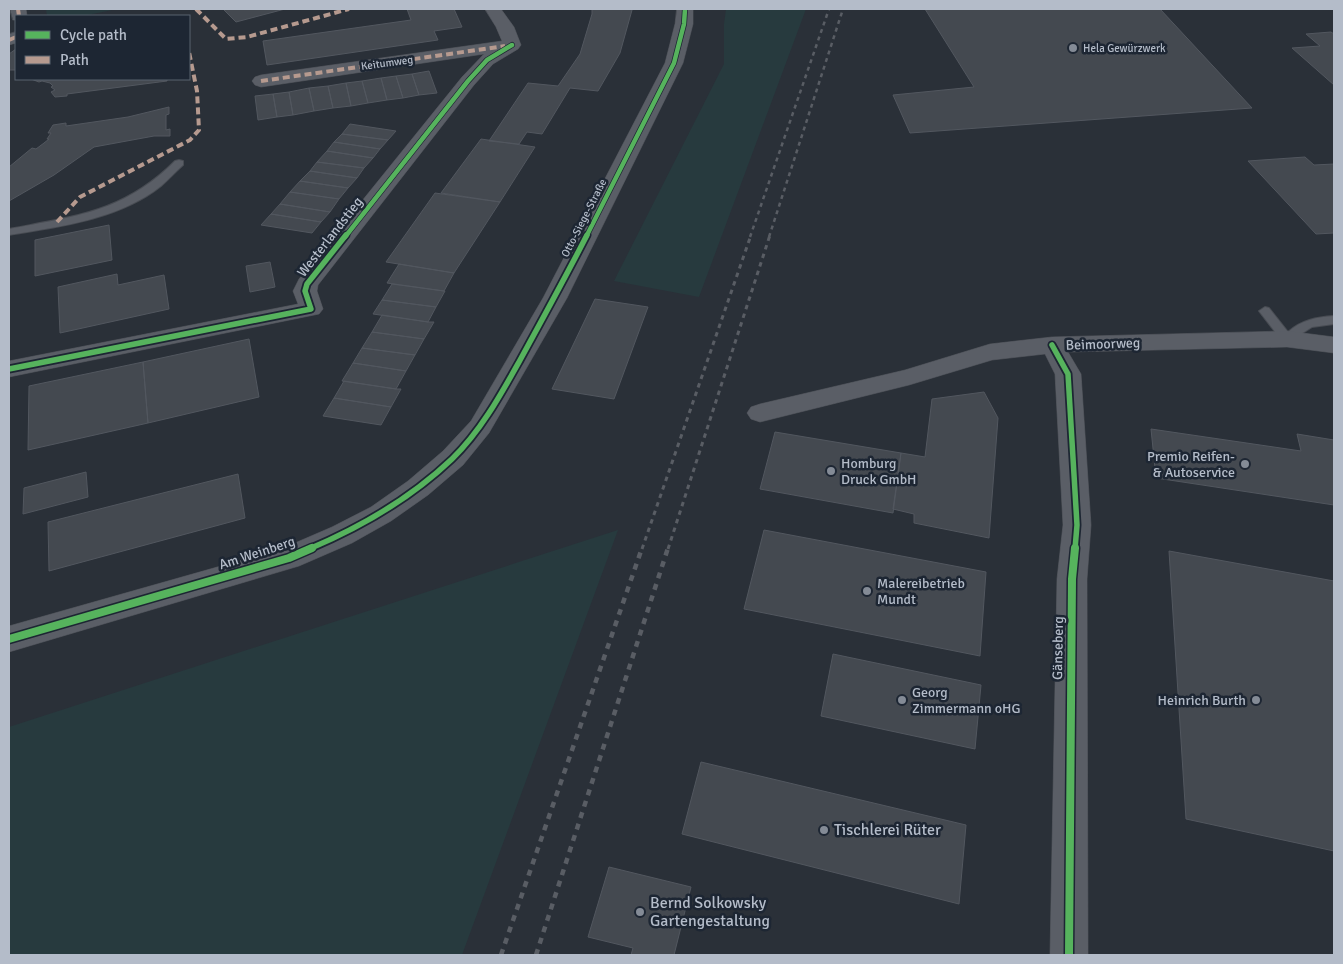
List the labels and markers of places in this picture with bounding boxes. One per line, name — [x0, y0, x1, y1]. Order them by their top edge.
marker: Hela Gewürzwerk — [1067, 42, 1079, 54]
place label: Hela Gewürzwerk — [1083, 42, 1166, 55]
place label: Premio Reifen- & Autoservice — [1147, 448, 1235, 481]
place label: Homburg Druck GmbH — [841, 455, 917, 488]
marker: Premio Reifen- & Autoservice — [1239, 458, 1251, 470]
marker: Homburg Druck GmbH — [825, 465, 837, 477]
place label: Malereibetrieb Mundt — [877, 575, 965, 608]
marker: Malereibetrieb Mundt — [861, 585, 873, 597]
place label: Georg Zimmermann oHG — [912, 684, 1020, 717]
place label: Heinrich Burth — [1158, 692, 1246, 709]
marker: Georg Zimmermann oHG — [896, 694, 908, 706]
marker: Heinrich Burth — [1250, 694, 1262, 706]
place label: Tischlerei Rüter — [834, 820, 941, 840]
marker: Tischlerei Rüter — [818, 824, 830, 836]
place label: Bernd Solkowsky Gartengestaltung — [650, 893, 770, 931]
marker: Bernd Solkowsky Gartengestaltung — [634, 906, 646, 918]

